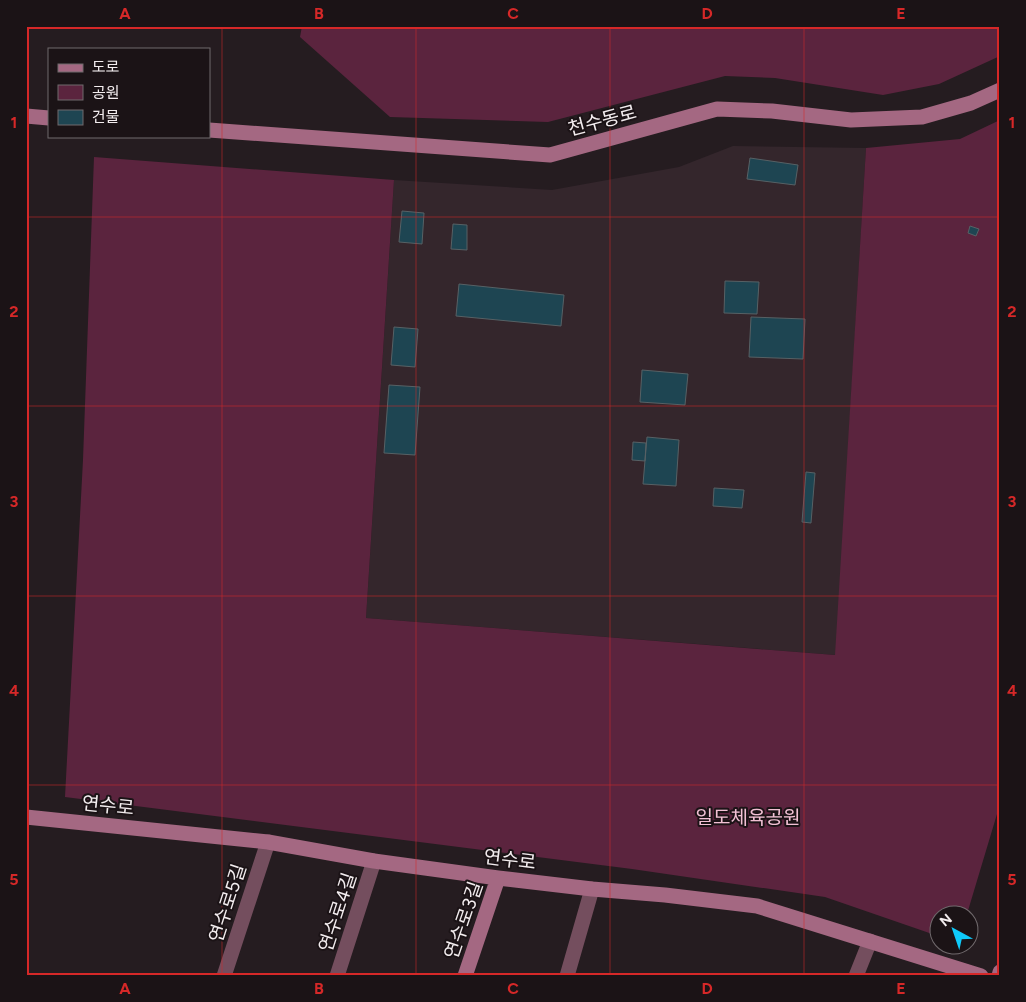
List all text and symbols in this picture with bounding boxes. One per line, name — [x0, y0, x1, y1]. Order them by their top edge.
text: A — [119, 4, 131, 23]
text: B — [314, 4, 324, 23]
text: C — [507, 4, 519, 23]
text: D — [701, 4, 713, 23]
text: E — [896, 4, 906, 23]
legend — [48, 48, 210, 138]
text: 도로 — [92, 58, 120, 76]
text: 공원 — [92, 84, 120, 102]
street label: 천수동로 — [565, 100, 639, 141]
text: 건물 — [92, 108, 120, 126]
text: 1 — [11, 113, 17, 132]
text: 1 — [1009, 113, 1015, 132]
text: 2 — [9, 302, 19, 321]
text: 2 — [1007, 302, 1017, 321]
text: 3 — [10, 492, 19, 511]
text: 3 — [1008, 492, 1017, 511]
text: 4 — [9, 681, 19, 700]
text: 4 — [1007, 681, 1017, 700]
street label: 연수로 — [81, 791, 135, 820]
park label: 일도체육공원 — [696, 806, 800, 829]
street label: 연수로 — [483, 845, 537, 874]
street label: 연수로5길 — [204, 861, 251, 945]
text: 5 — [9, 870, 19, 889]
street label: 연수로4길 — [314, 870, 361, 955]
text: 5 — [1007, 870, 1017, 889]
street label: 연수로3길 — [440, 878, 487, 962]
north arrow — [928, 904, 978, 954]
text: N — [936, 910, 956, 930]
text: A — [119, 979, 131, 998]
text: B — [314, 979, 324, 998]
text: C — [507, 979, 519, 998]
text: D — [701, 979, 713, 998]
text: E — [896, 979, 906, 998]

